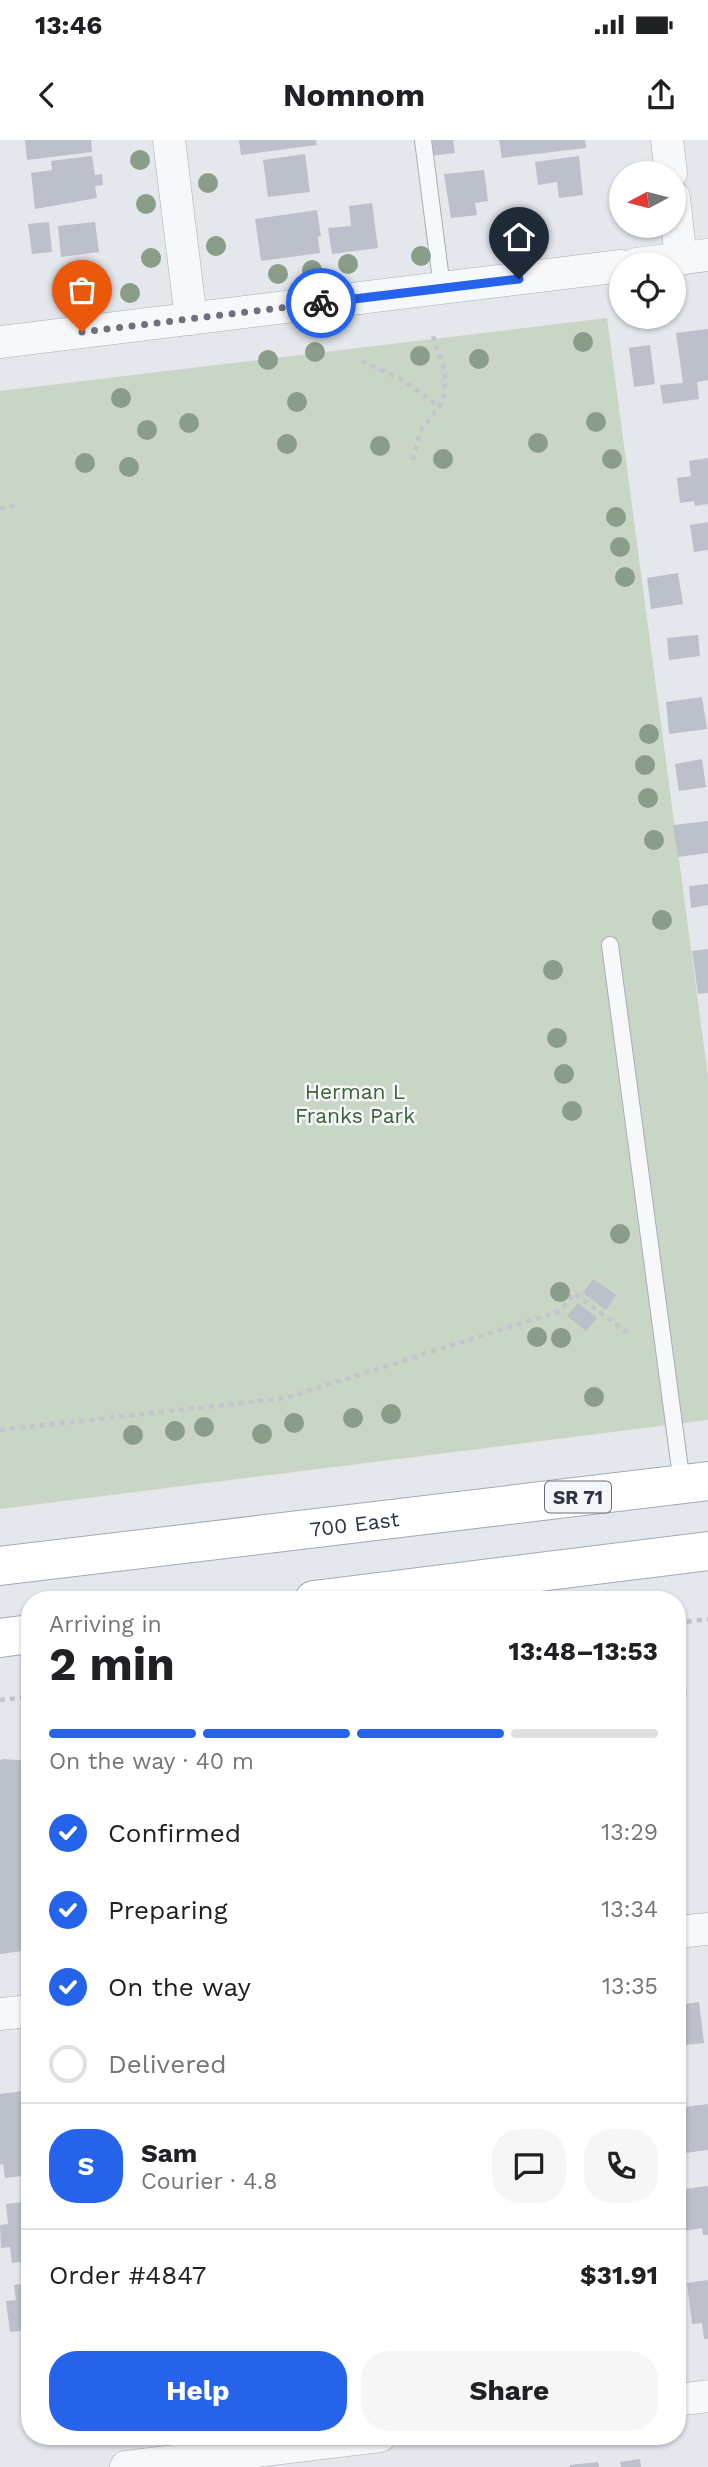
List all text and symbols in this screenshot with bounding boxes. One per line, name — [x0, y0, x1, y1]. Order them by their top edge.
text: 13:46 — [35, 10, 102, 40]
icon: back — [28, 76, 66, 114]
text: Nomnom — [283, 76, 425, 114]
icon: share — [642, 76, 680, 114]
north arrow — [609, 161, 686, 238]
map controls — [609, 161, 686, 329]
pin — [489, 207, 549, 279]
icon: home — [500, 218, 538, 256]
button: locate — [609, 252, 686, 329]
pin — [52, 260, 112, 332]
courier — [286, 268, 356, 338]
icon: bag — [63, 271, 101, 309]
icon: bike — [302, 284, 340, 322]
park label: Herman L Franks Park — [295, 1079, 415, 1128]
road number: SR 71 — [545, 1482, 611, 1512]
street label: 700 East — [308, 1506, 401, 1541]
text: Arriving in — [49, 1611, 162, 1638]
text: 13:48–13:53 — [508, 1636, 658, 1666]
text: 2 min — [49, 1637, 175, 1691]
text: On the way · 40 m — [49, 1748, 254, 1775]
icon: check — [49, 1814, 87, 1852]
text: Confirmed — [108, 1818, 241, 1848]
text: 13:29 — [601, 1819, 658, 1846]
icon: check — [49, 1891, 87, 1929]
text: Preparing — [108, 1895, 228, 1925]
text: 13:34 — [601, 1896, 658, 1923]
icon: check — [49, 1968, 87, 2006]
text: On the way — [108, 1972, 251, 2002]
text: 13:35 — [602, 1973, 658, 2000]
text: Delivered — [108, 2049, 227, 2079]
button: chat — [492, 2129, 566, 2203]
button: phone — [584, 2129, 658, 2203]
text: Sam — [141, 2138, 197, 2168]
text: S — [78, 2151, 94, 2181]
text: Courier · 4.8 — [141, 2168, 277, 2195]
text: Order #4847 — [49, 2260, 206, 2290]
text: $31.91 — [580, 2260, 658, 2290]
button: Help — [49, 2351, 347, 2431]
button: Share — [361, 2351, 658, 2431]

